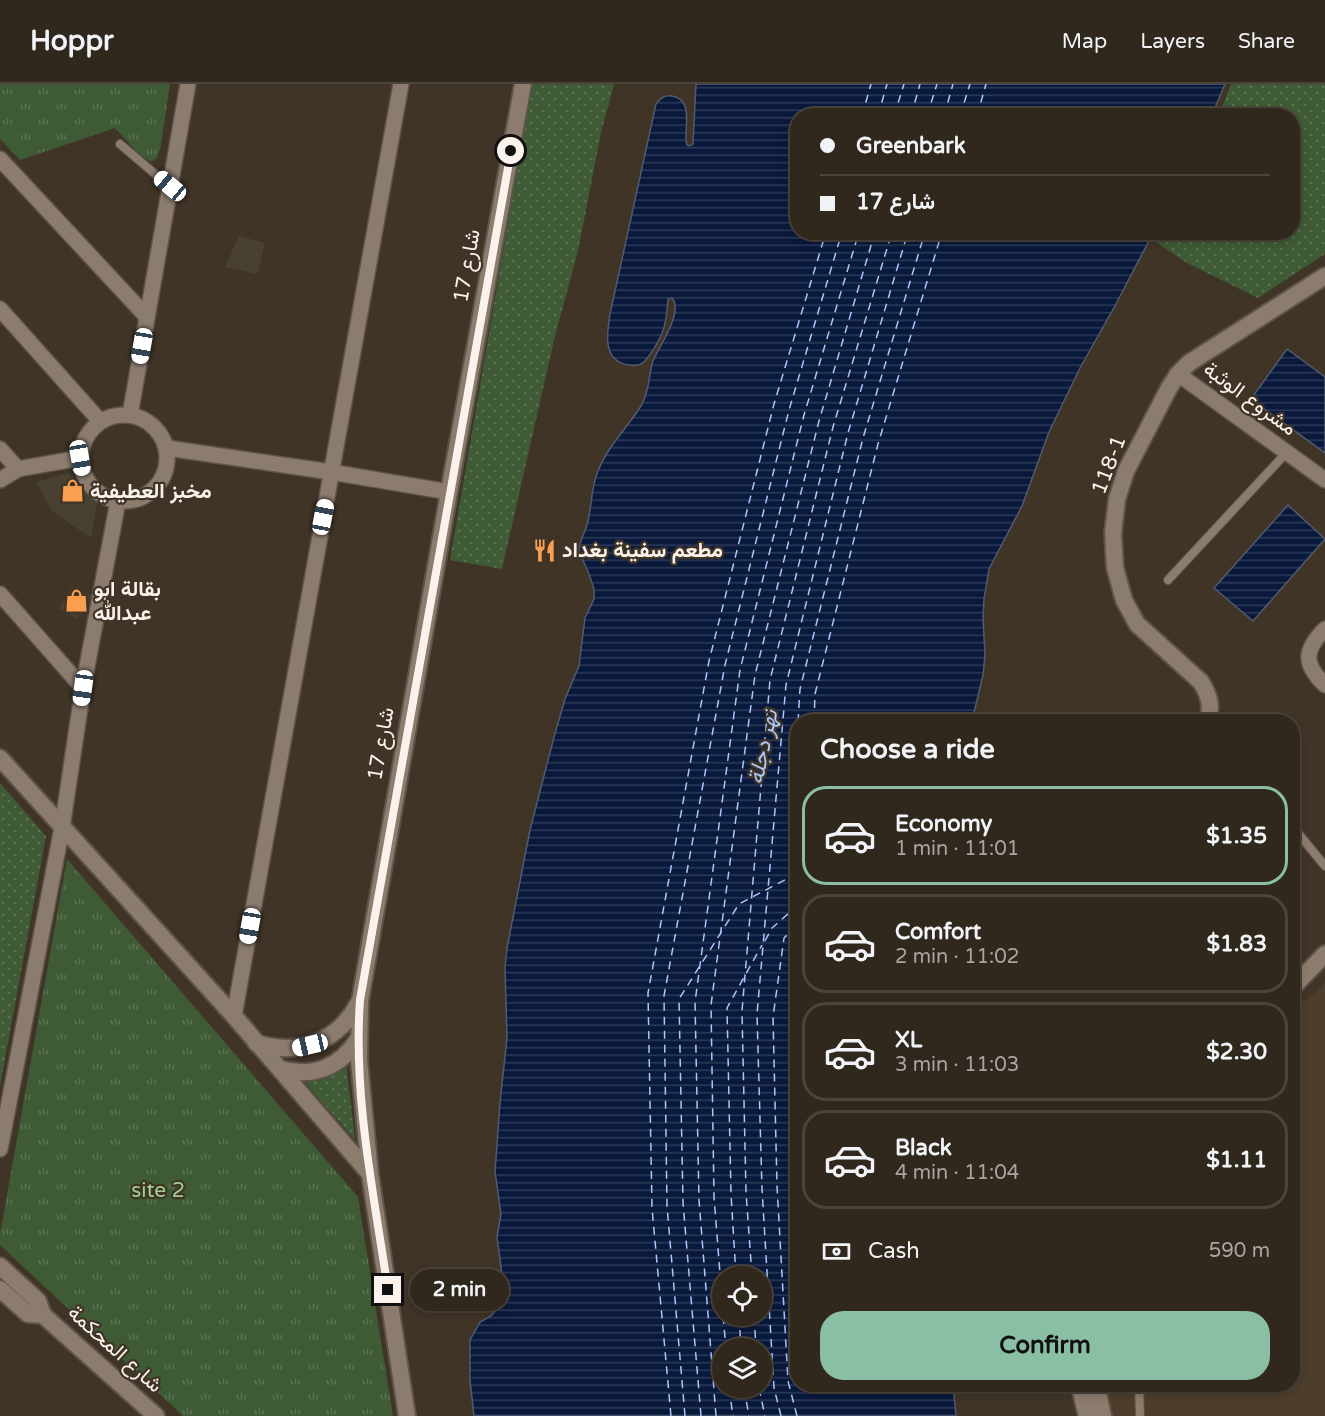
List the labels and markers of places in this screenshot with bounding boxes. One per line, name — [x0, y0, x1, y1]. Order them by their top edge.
shop icon: مخبز العطيفية — [59, 478, 85, 504]
place label: مخبز العطيفية — [90, 479, 212, 504]
restaurant icon: مطعم سفينة بغداد — [531, 537, 557, 563]
place label: مطعم سفينة بغداد — [562, 538, 723, 564]
place label: بقالة ابو عبدالله — [94, 577, 161, 626]
shop icon: بقالة ابو عبدالله — [63, 588, 89, 614]

